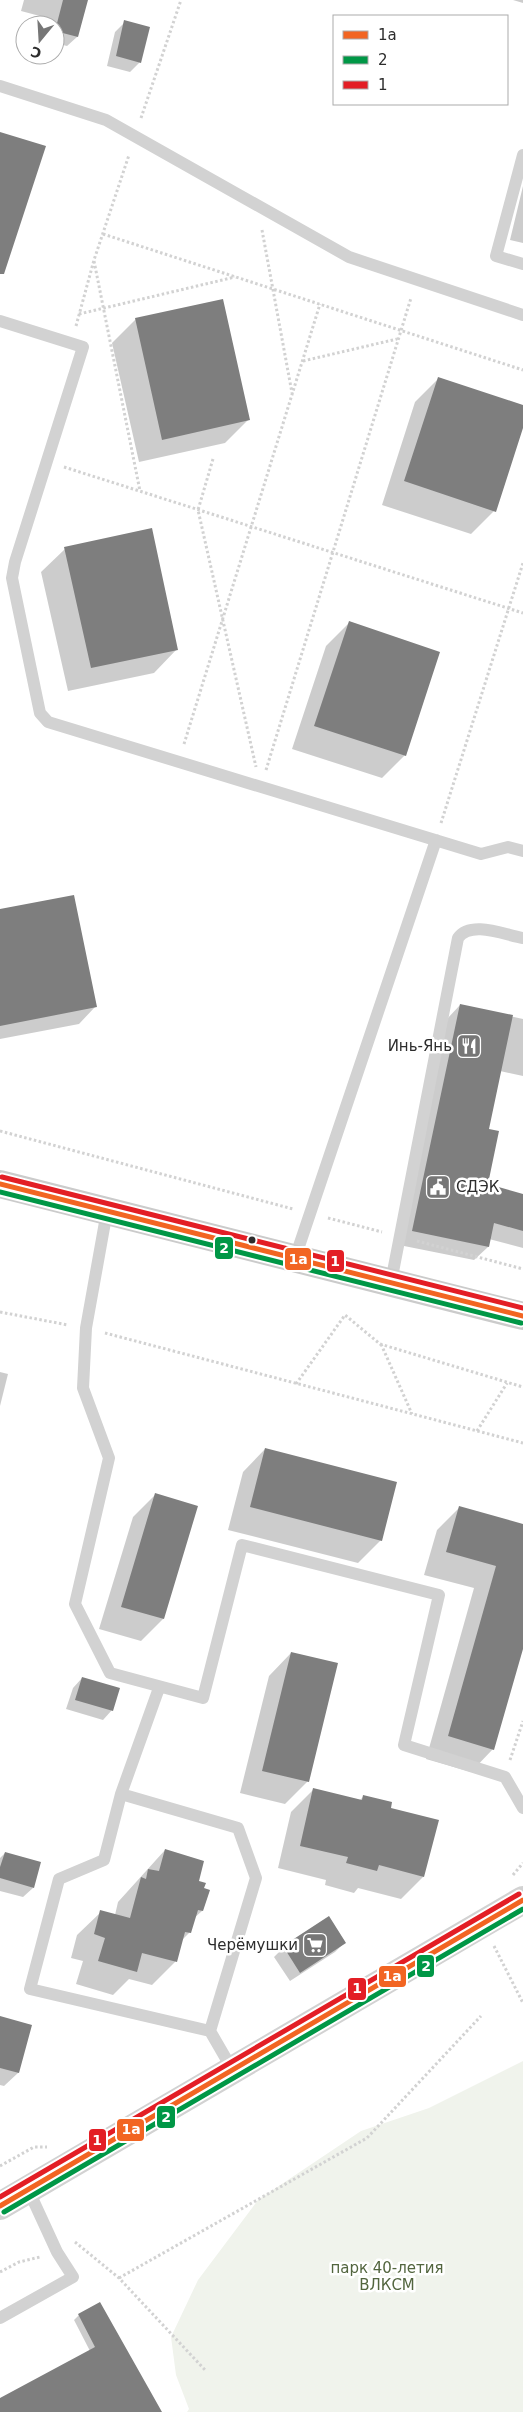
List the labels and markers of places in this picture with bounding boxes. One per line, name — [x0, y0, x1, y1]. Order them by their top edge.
restaurant icon: Инь-Янь — [456, 1033, 482, 1059]
place label: Инь-Янь — [388, 1037, 452, 1055]
public building icon: СДЭК — [425, 1174, 451, 1200]
place label: СДЭК — [456, 1178, 500, 1196]
unlabelled marker — [247, 1235, 257, 1245]
supermarket icon: Черёмушки — [302, 1932, 328, 1958]
place label: Черёмушки — [207, 1936, 298, 1954]

